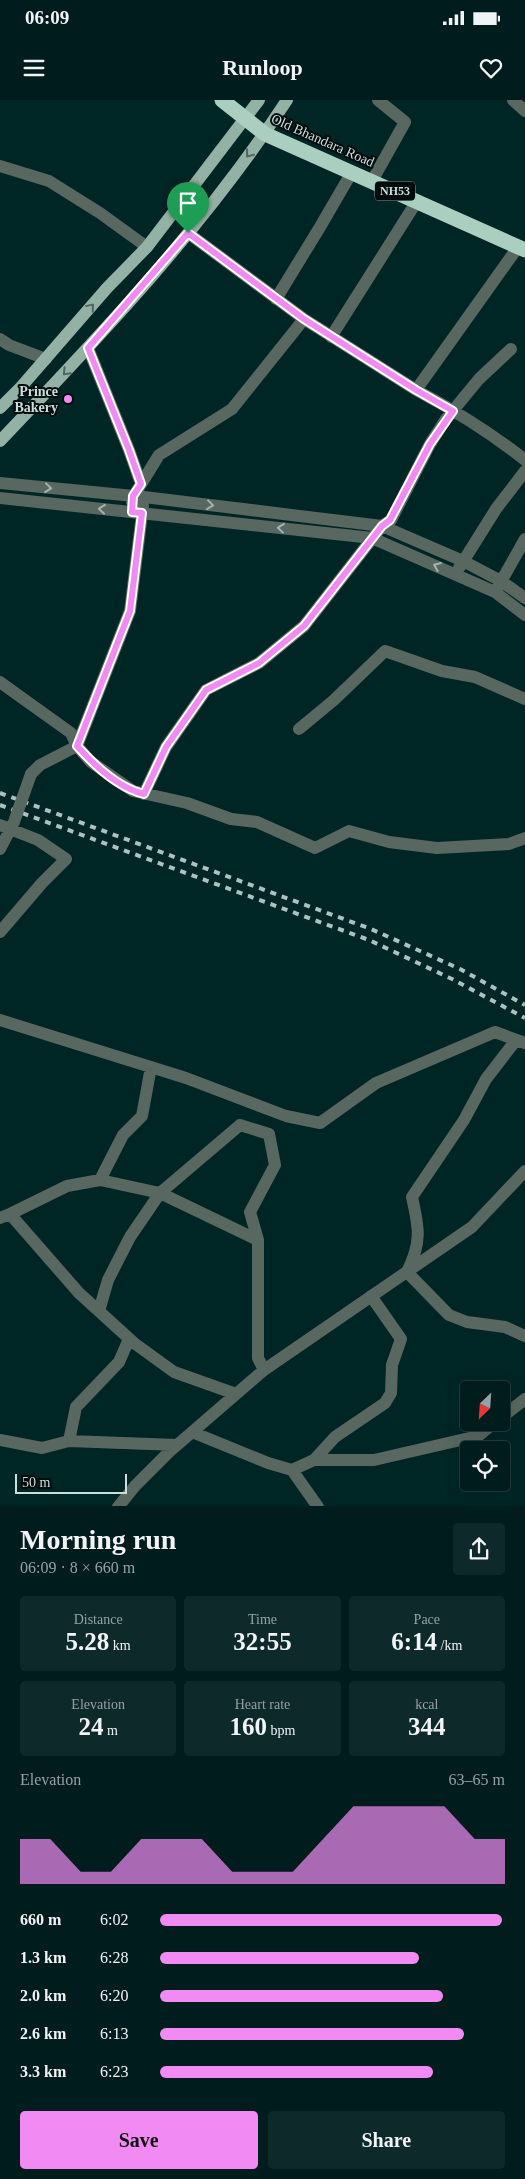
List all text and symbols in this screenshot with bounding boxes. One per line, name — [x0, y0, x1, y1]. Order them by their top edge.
text: 06:09 — [25, 7, 69, 28]
icon: menu — [20, 54, 48, 82]
icon: heart — [477, 54, 505, 82]
text: Runloop — [222, 55, 303, 80]
street label: Old Bhandara Road — [269, 111, 377, 170]
one-way arrow — [246, 148, 254, 157]
pin — [167, 182, 209, 233]
road number: NH53 — [375, 182, 415, 200]
icon: arrive — [174, 189, 202, 217]
one-way arrow — [85, 303, 94, 312]
one-way arrow — [63, 367, 72, 376]
place label: Prince Bakery — [14, 384, 58, 415]
marker: Prince Bakery — [62, 393, 74, 405]
one-way arrow — [45, 482, 53, 493]
one-way arrow — [206, 500, 214, 510]
one-way arrow — [97, 504, 105, 515]
one-way arrow — [276, 523, 284, 534]
one-way arrow — [433, 562, 442, 573]
north arrow — [460, 1381, 510, 1431]
map controls — [460, 1381, 510, 1491]
button: locate — [460, 1441, 510, 1491]
scale bar — [15, 1472, 128, 1495]
text: 50 m — [22, 1475, 50, 1490]
button: share — [453, 1523, 505, 1575]
text: Morning run — [20, 1524, 176, 1555]
text: 06:09 · 8 × 660 m — [20, 1559, 135, 1576]
text: Distance — [74, 1612, 123, 1627]
text: Time — [248, 1612, 277, 1627]
text: Pace — [414, 1612, 440, 1627]
text: 5.28 — [66, 1628, 109, 1655]
text: 32:55 — [233, 1628, 292, 1655]
text: 6:14 — [391, 1628, 437, 1655]
text: km — [109, 1638, 131, 1653]
text: /km — [437, 1638, 462, 1653]
text: Elevation — [71, 1697, 125, 1712]
text: Heart rate — [235, 1697, 290, 1712]
text: kcal — [415, 1697, 438, 1712]
text: 24 — [78, 1713, 103, 1740]
text: 160 — [230, 1713, 267, 1740]
text: 344 — [408, 1713, 446, 1740]
text: m — [103, 1723, 118, 1738]
text: bpm — [267, 1723, 295, 1738]
text: Elevation — [20, 1771, 81, 1788]
text: 63–65 m — [449, 1771, 505, 1788]
text: 660 m — [20, 1911, 61, 1928]
text: 6:02 — [100, 1911, 128, 1928]
text: 1.3 km — [20, 1949, 66, 1966]
text: 6:28 — [100, 1949, 128, 1966]
text: 2.0 km — [20, 1987, 66, 2004]
text: 6:20 — [100, 1987, 128, 2004]
text: 2.6 km — [20, 2025, 66, 2042]
text: 6:13 — [100, 2025, 128, 2042]
text: 3.3 km — [20, 2063, 66, 2080]
text: 6:23 — [100, 2063, 128, 2080]
button: Save — [20, 2111, 258, 2169]
button: Share — [268, 2111, 505, 2169]

